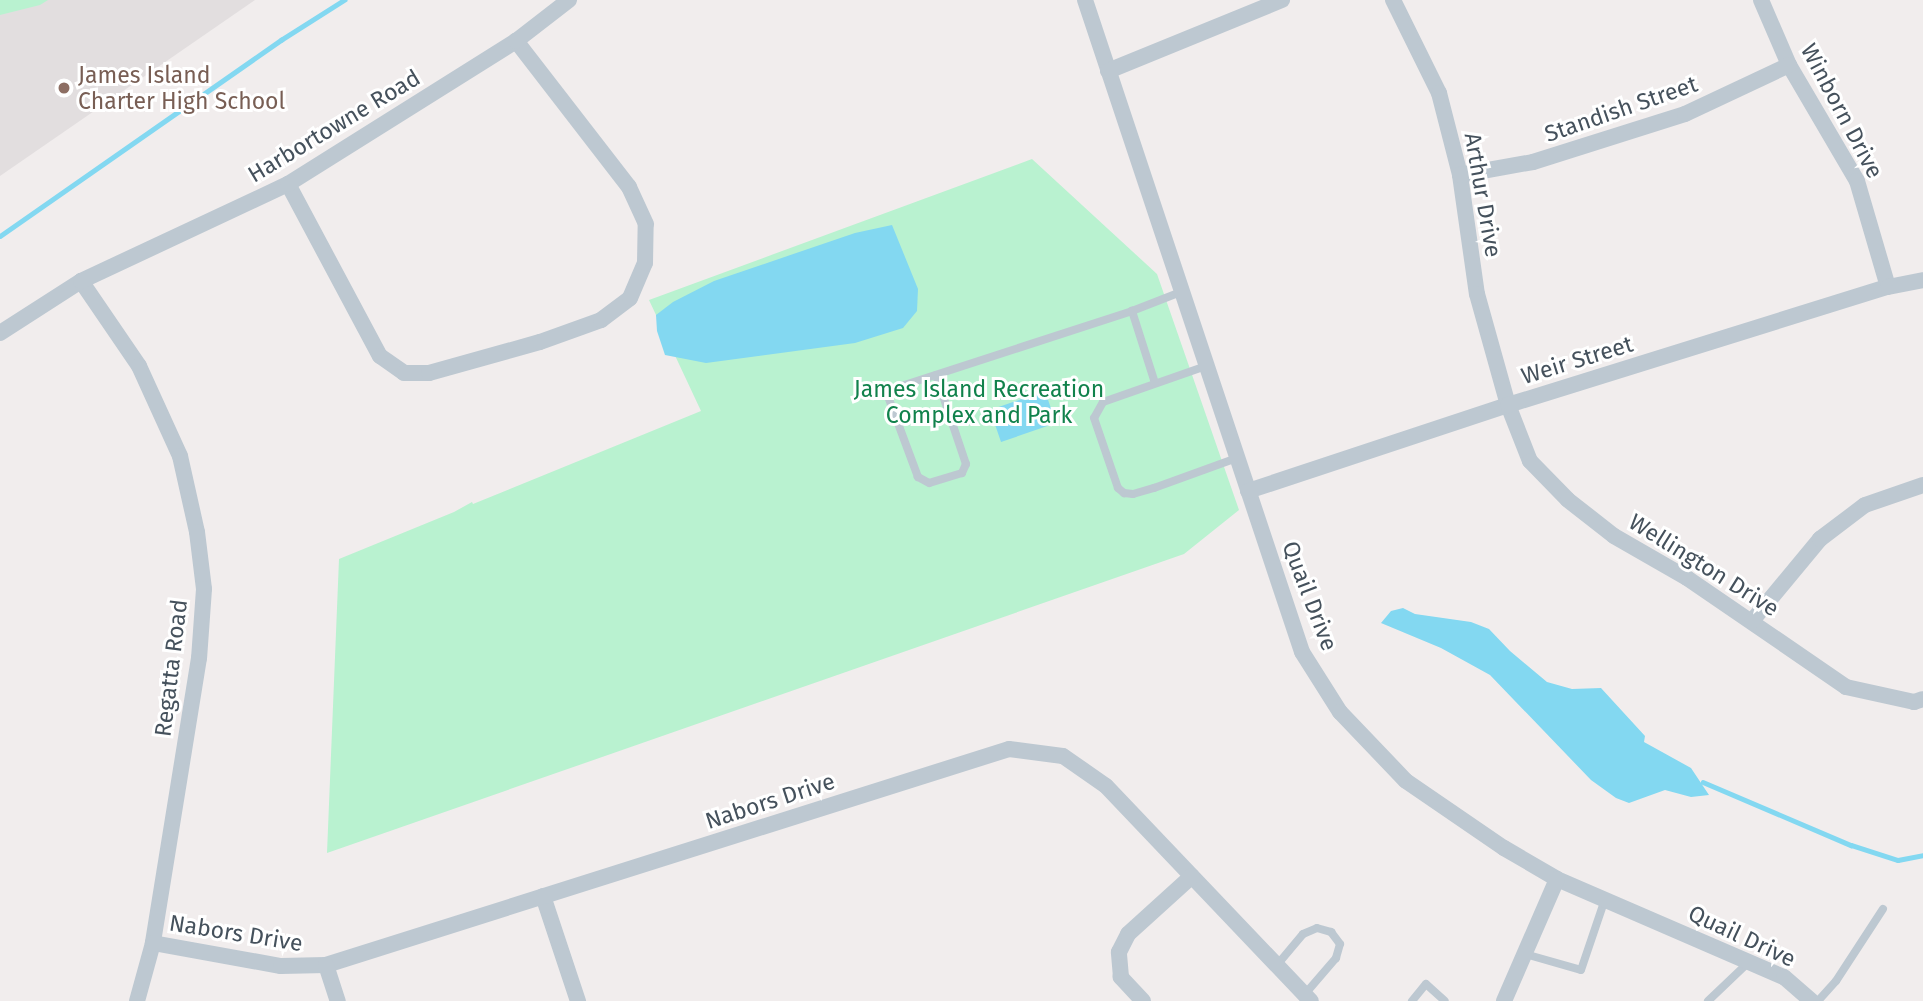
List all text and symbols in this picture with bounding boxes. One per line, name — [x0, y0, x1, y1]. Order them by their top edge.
street label: Winborn Drive — [1795, 39, 1889, 183]
place label: James Island Charter High School — [78, 61, 285, 115]
street label: Harbortowne Road — [243, 64, 425, 188]
street label: Standish Street — [1541, 70, 1701, 148]
marker: James Island Charter High School — [56, 80, 72, 96]
street label: Arthur Drive — [1458, 130, 1508, 260]
street label: Weir Street — [1518, 330, 1636, 390]
park label: James Island Recreation Complex and Park — [854, 375, 1104, 429]
street label: Wellington Drive — [1624, 508, 1784, 622]
street label: Quail Drive — [1277, 537, 1343, 655]
street label: Regatta Road — [149, 598, 193, 738]
street label: Nabors Drive — [702, 767, 838, 835]
street label: Quail Drive — [1684, 899, 1800, 973]
street label: Nabors Drive — [167, 909, 305, 957]

